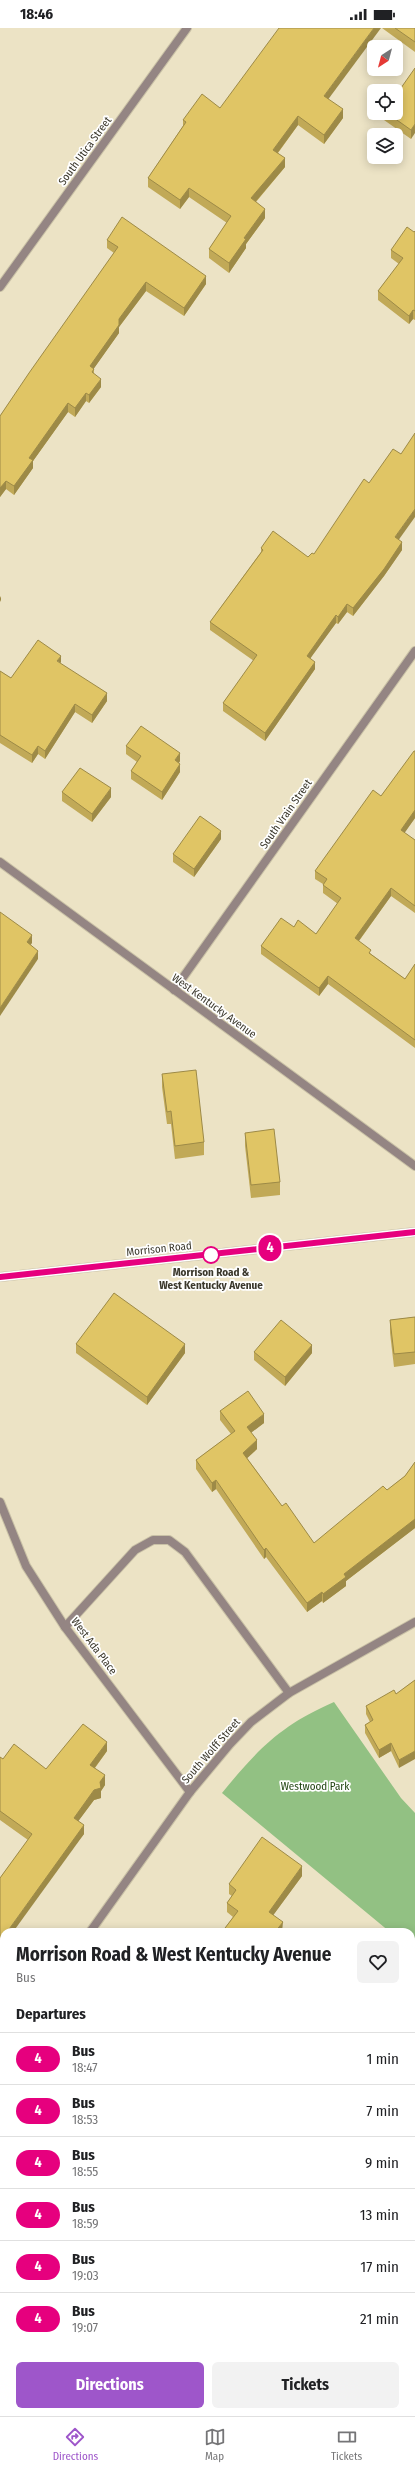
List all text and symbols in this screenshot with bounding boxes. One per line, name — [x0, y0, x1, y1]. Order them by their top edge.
text: 18:46 — [20, 5, 53, 23]
north arrow — [367, 40, 403, 76]
map controls — [367, 40, 403, 164]
button: locate — [367, 84, 403, 120]
street label: South Utica Street — [56, 114, 114, 188]
button: layers — [367, 128, 403, 164]
street label: South Vrain Street — [257, 777, 315, 851]
street label: West Kentucky Avenue — [169, 971, 259, 1041]
line badge: 4 — [257, 1235, 283, 1261]
street label: Morrison Road — [126, 1239, 192, 1259]
text: 4 — [266, 1239, 274, 1256]
marker: Morrison Road & West Kentucky Avenue — [202, 1246, 220, 1264]
place label: Morrison Road & West Kentucky Avenue — [159, 1266, 263, 1292]
street label: West Ada Place — [68, 1615, 120, 1677]
street label: South Wolff Street — [179, 1715, 243, 1786]
park label: Westwood Park — [281, 1780, 350, 1793]
button: heart — [357, 1941, 399, 1983]
text: Morrison Road & West Kentucky Avenue — [16, 1943, 331, 1966]
text: Bus — [16, 1970, 35, 1985]
text: Departures — [16, 2005, 86, 2023]
text: Bus — [72, 2042, 95, 2060]
text: 4 — [34, 2050, 42, 2067]
text: 1 min — [366, 2050, 399, 2068]
text: 18:47 — [72, 2060, 98, 2075]
text: Bus — [72, 2094, 95, 2112]
text: 4 — [34, 2102, 42, 2119]
text: 7 min — [366, 2102, 399, 2120]
text: 18:53 — [72, 2112, 98, 2127]
text: Bus — [72, 2146, 95, 2164]
text: 4 — [34, 2154, 42, 2171]
text: 9 min — [365, 2154, 399, 2172]
text: 18:55 — [72, 2164, 98, 2179]
text: Bus — [72, 2198, 95, 2216]
text: 4 — [34, 2206, 42, 2223]
text: 13 min — [360, 2206, 399, 2224]
text: 18:59 — [72, 2216, 98, 2231]
text: Bus — [72, 2250, 95, 2268]
text: 4 — [34, 2258, 42, 2275]
text: 17 min — [360, 2258, 399, 2276]
text: 19:03 — [72, 2268, 99, 2283]
text: Bus — [72, 2302, 95, 2320]
text: 4 — [34, 2310, 42, 2327]
text: 21 min — [360, 2310, 399, 2328]
text: 19:07 — [72, 2320, 98, 2335]
button: Directions — [16, 2362, 204, 2408]
button: Tickets — [212, 2362, 399, 2408]
tab: Directions — [53, 2426, 98, 2463]
tab: Map — [204, 2426, 226, 2463]
tab: Tickets — [331, 2426, 362, 2463]

